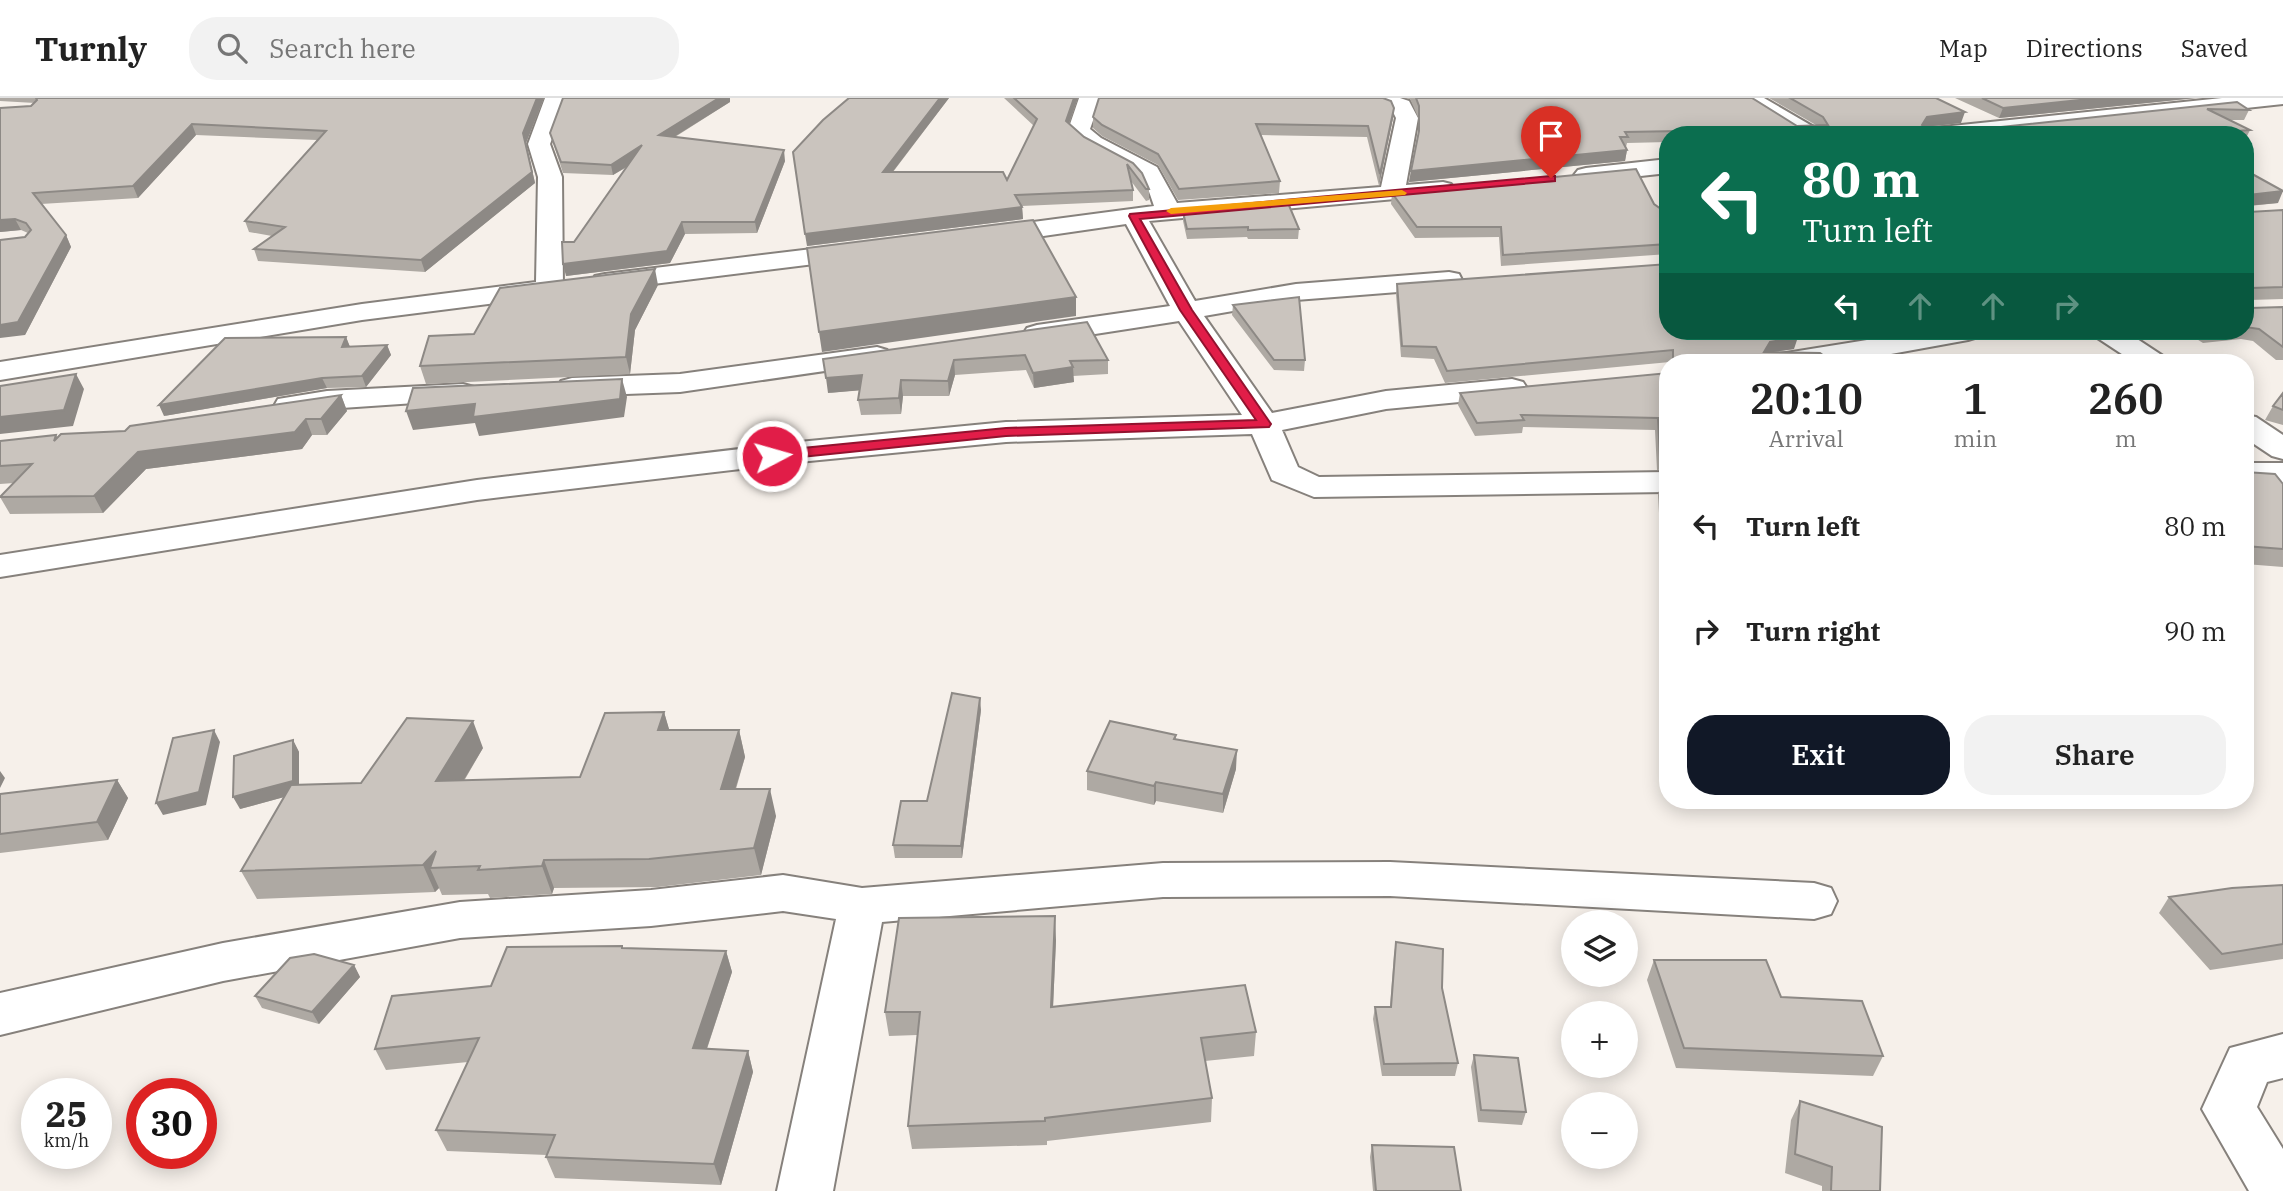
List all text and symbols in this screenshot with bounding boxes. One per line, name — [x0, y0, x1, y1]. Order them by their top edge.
search box — [189, 17, 679, 80]
text: Turnly — [35, 27, 147, 70]
icon: search — [213, 29, 251, 67]
text: Search here — [269, 31, 416, 65]
text: Map — [1939, 32, 1988, 64]
text: Directions — [2026, 32, 2143, 64]
text: Saved — [2181, 32, 2248, 64]
pin — [1521, 106, 1581, 178]
icon: arrive — [1532, 117, 1570, 155]
text: 80 m — [1802, 147, 1920, 210]
icon: left — [1687, 154, 1778, 245]
text: Turn left — [1802, 209, 1933, 251]
icon: left — [1828, 287, 1866, 325]
icon: ahead — [1901, 287, 1939, 325]
icon: ahead — [1974, 287, 2012, 325]
icon: right — [2047, 287, 2085, 325]
text: 20:10 — [1750, 371, 1863, 426]
text: 1 — [1963, 371, 1988, 426]
text: 260 — [2088, 371, 2163, 426]
position arrow — [735, 419, 809, 493]
text: Arrival — [1769, 423, 1844, 453]
text: min — [1953, 423, 1997, 453]
text: m — [2115, 423, 2137, 453]
icon: left — [1687, 507, 1725, 545]
text: Turn left — [1746, 509, 1860, 543]
text: 80 m — [2164, 509, 2226, 543]
icon: right — [1687, 612, 1725, 650]
text: Turn right — [1746, 614, 1880, 648]
text: 90 m — [2164, 614, 2226, 648]
button: Exit — [1687, 715, 1950, 795]
button: Share — [1964, 715, 2226, 795]
map controls — [1561, 910, 1638, 1169]
button: layers — [1561, 910, 1638, 987]
button: + — [1561, 1001, 1638, 1078]
speed limit sign: 30 — [126, 1078, 217, 1169]
text: 25 — [45, 1091, 88, 1137]
button: − — [1561, 1092, 1638, 1169]
text: km/h — [44, 1129, 89, 1152]

